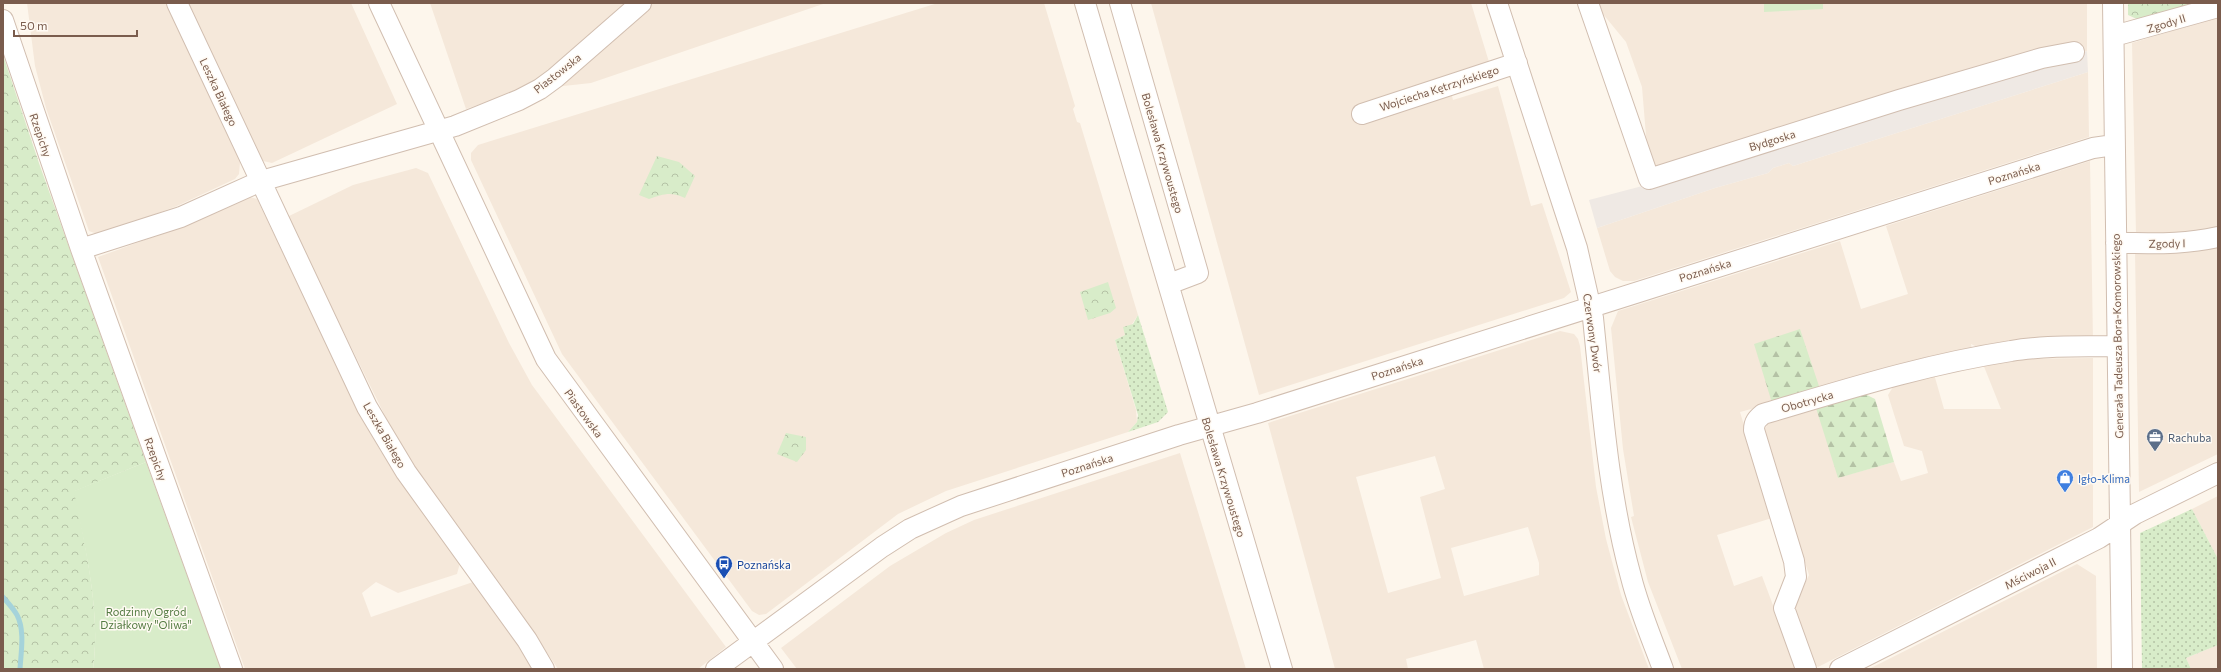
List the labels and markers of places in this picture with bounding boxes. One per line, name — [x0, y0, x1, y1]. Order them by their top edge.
office icon: Rachuba — [2145, 427, 2165, 452]
place label: Rachuba — [2168, 431, 2211, 444]
shop icon: Igło-Klima — [2055, 468, 2075, 493]
place label: Igło-Klima — [2078, 472, 2130, 485]
bus stop icon: Poznańska — [714, 554, 734, 579]
place label: Poznańska — [737, 558, 791, 571]

